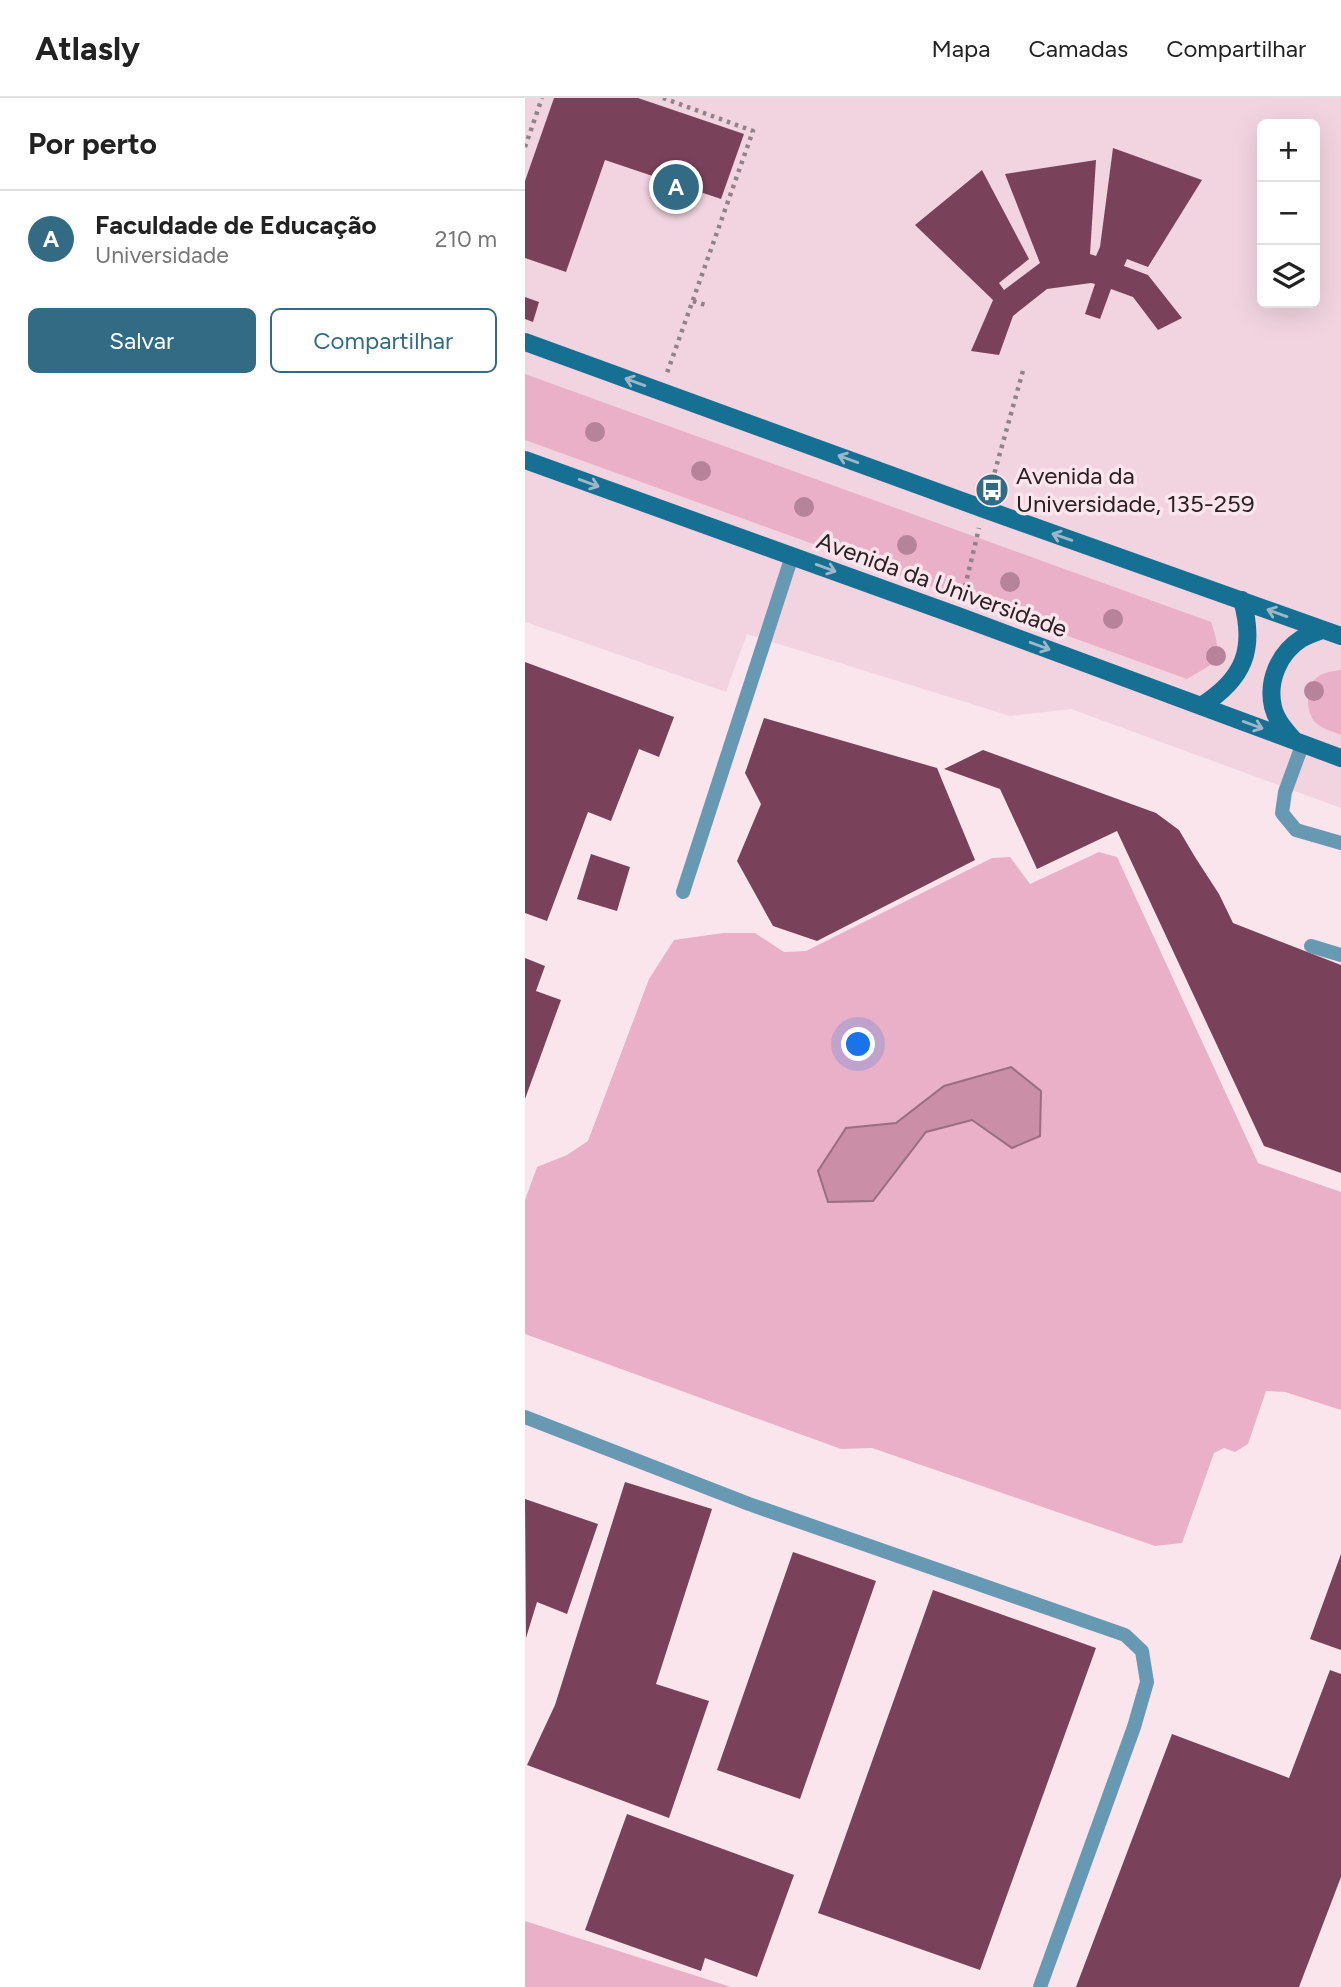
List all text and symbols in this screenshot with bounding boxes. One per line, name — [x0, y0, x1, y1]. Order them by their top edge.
text: Atlasly — [35, 29, 140, 68]
text: Mapa — [931, 34, 990, 63]
text: Camadas — [1028, 34, 1128, 63]
text: Compartilhar — [1166, 34, 1306, 63]
map controls — [1257, 119, 1320, 308]
button: + — [1257, 119, 1320, 182]
text: Por perto — [28, 125, 157, 162]
pin: A — [653, 161, 699, 213]
button: − — [1257, 182, 1320, 245]
text: Faculdade de Educação — [95, 209, 377, 241]
text: A — [43, 225, 59, 253]
text: 210 m — [435, 225, 497, 253]
text: Universidade — [95, 241, 229, 269]
button: layers — [1257, 245, 1320, 308]
button: Salvar — [28, 308, 256, 373]
button: Compartilhar — [270, 308, 497, 373]
one-way arrow — [624, 374, 646, 387]
one-way arrow — [838, 452, 860, 465]
place label: Avenida da Universidade, 135-259 — [1016, 461, 1255, 518]
bus stop icon: Avenida da Universidade, 135-259 — [973, 471, 1011, 509]
one-way arrow — [578, 478, 600, 490]
street label: Avenida da Universidade — [813, 526, 1071, 643]
one-way arrow — [1052, 530, 1074, 542]
one-way arrow — [815, 563, 837, 576]
one-way arrow — [1266, 606, 1288, 619]
one-way arrow — [1028, 641, 1050, 653]
one-way arrow — [1242, 720, 1264, 733]
your location — [841, 1027, 875, 1061]

